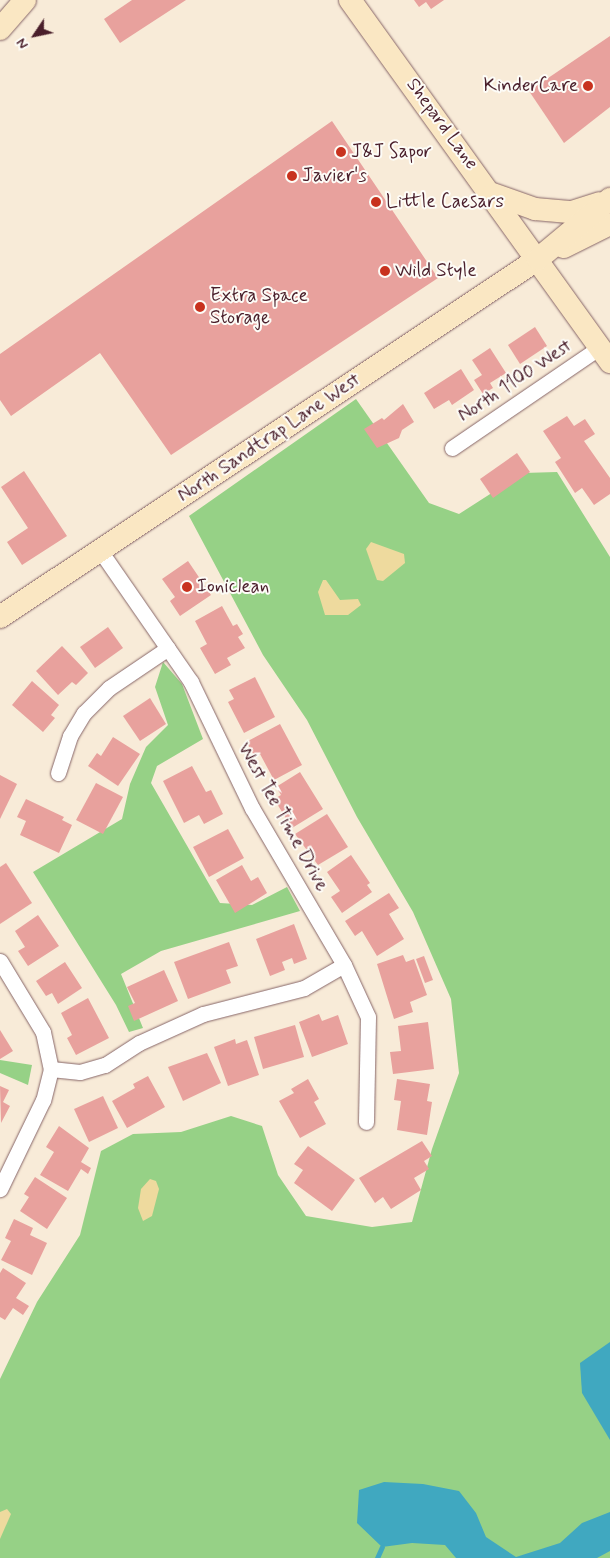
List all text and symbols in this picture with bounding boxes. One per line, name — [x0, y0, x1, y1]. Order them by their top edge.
north arrow — [10, 10, 60, 60]
text: N — [12, 34, 33, 52]
street label: Shepard Lane — [401, 73, 483, 175]
place label: KinderCare — [484, 75, 578, 97]
marker: KinderCare — [582, 80, 594, 92]
place label: J&J Sapor — [351, 141, 434, 163]
marker: J&J Sapor — [335, 146, 347, 158]
place label: Javier's — [302, 165, 367, 187]
marker: Javier's — [286, 170, 298, 182]
place label: Little Caesars — [386, 191, 510, 213]
marker: Little Caesars — [370, 196, 382, 208]
place label: Wild Style — [395, 260, 477, 282]
marker: Wild Style — [379, 265, 391, 277]
place label: Extra Space Storage — [210, 285, 306, 329]
marker: Extra Space Storage — [194, 301, 206, 313]
street label: North 1100 West — [454, 335, 576, 427]
street label: North Sandtrap Lane West — [173, 368, 365, 508]
place label: Ioniclean — [197, 576, 269, 598]
marker: Ioniclean — [181, 581, 193, 593]
street label: West Tee Time Drive — [234, 741, 332, 893]

